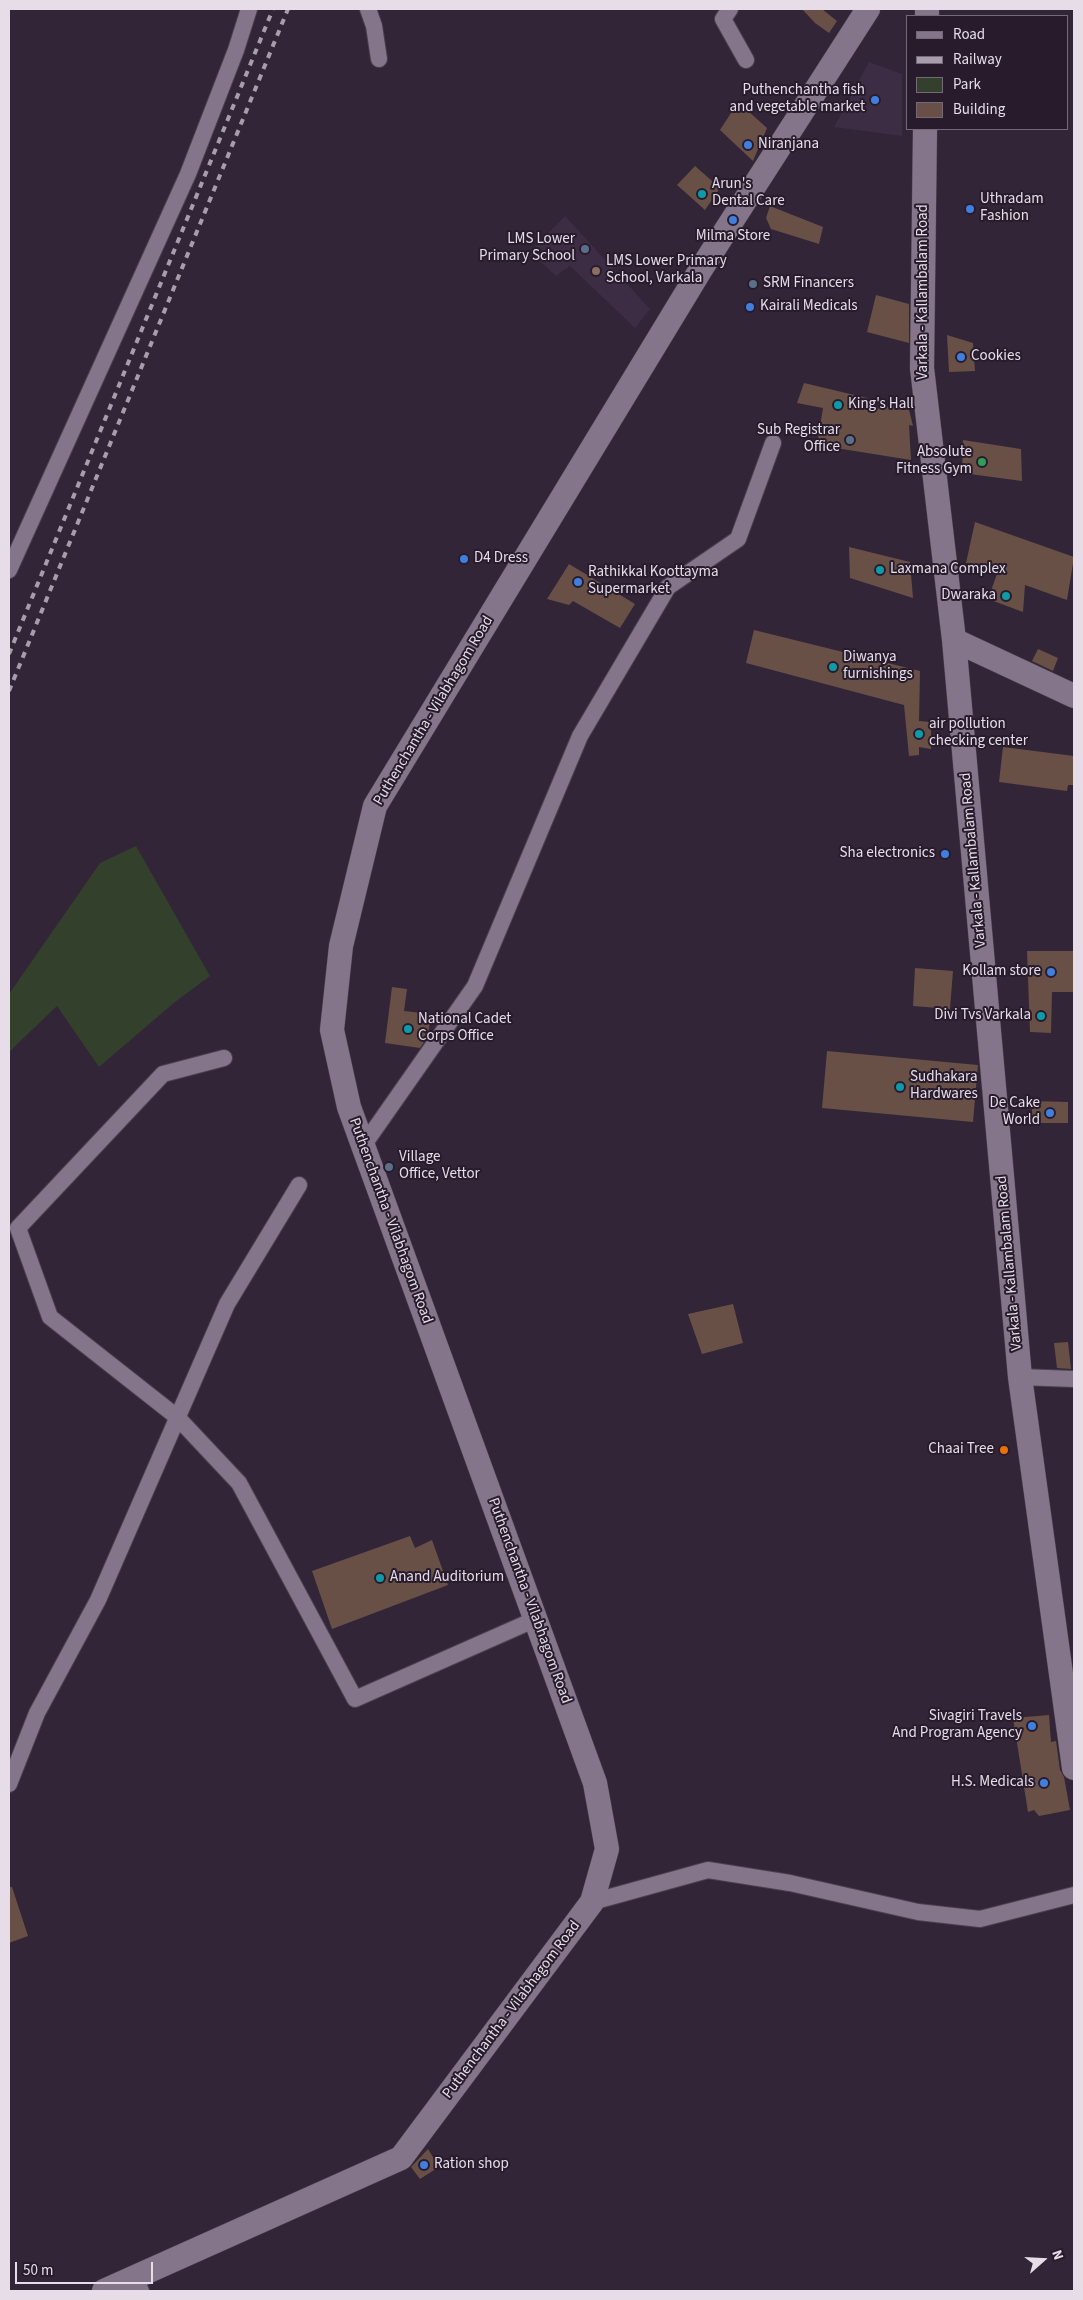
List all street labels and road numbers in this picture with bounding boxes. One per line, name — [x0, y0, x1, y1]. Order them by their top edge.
street label: Varkala - Kallambalam Road — [915, 204, 933, 380]
street label: Puthenchantha - Vilabhagom Road — [370, 613, 498, 809]
street label: Varkala - Kallambalam Road — [957, 772, 991, 948]
street label: Puthenchantha - Vilabhagom Road — [344, 1116, 436, 1326]
street label: Varkala - Kallambalam Road — [993, 1175, 1027, 1351]
street label: Puthenchantha - Vilabhagom Road — [483, 1496, 575, 1706]
street label: Puthenchantha - Vilabhagom Road — [439, 1918, 585, 2102]

